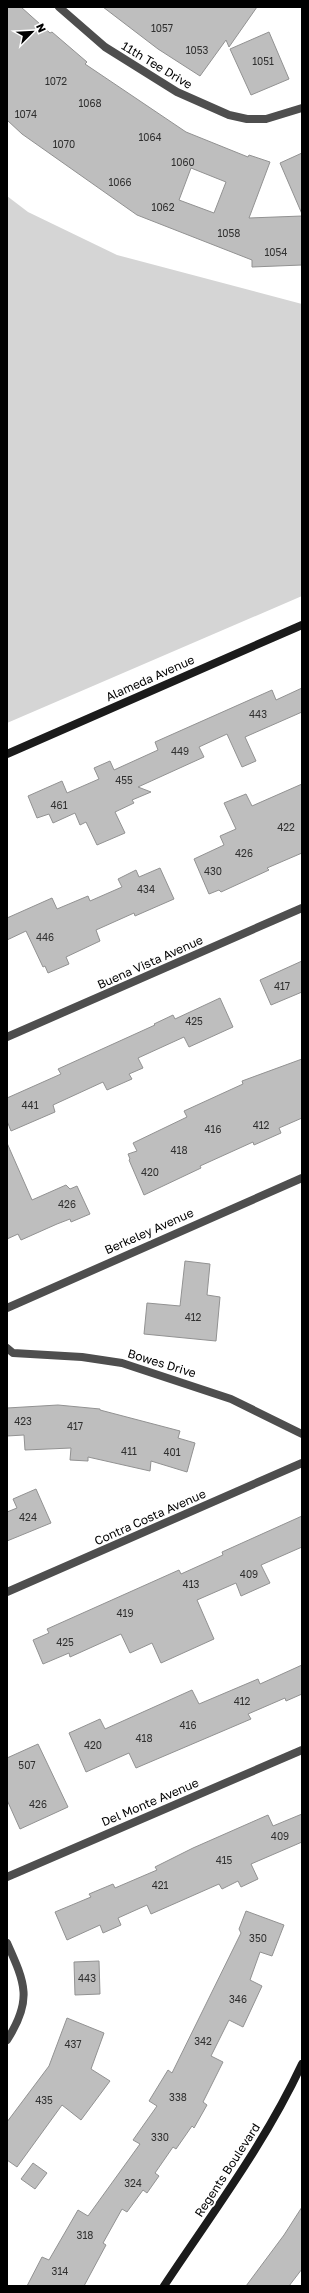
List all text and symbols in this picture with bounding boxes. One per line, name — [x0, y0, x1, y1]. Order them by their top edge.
north arrow — [12, 12, 52, 52]
text: N — [34, 21, 49, 34]
house number: 1057 — [151, 22, 173, 34]
street label: 11th Tee Drive — [119, 38, 195, 92]
house number: 1053 — [186, 44, 208, 56]
house number: 1051 — [252, 55, 274, 67]
house number: 1072 — [45, 75, 67, 87]
house number: 1068 — [78, 97, 102, 109]
house number: 1074 — [15, 108, 37, 120]
house number: 1064 — [138, 131, 162, 143]
house number: 1070 — [53, 138, 75, 150]
house number: 1060 — [171, 156, 195, 168]
house number: 1066 — [108, 176, 132, 188]
house number: 1062 — [152, 201, 175, 213]
house number: 1058 — [218, 227, 240, 239]
house number: 1054 — [265, 246, 287, 258]
street label: Alameda Avenue — [103, 652, 197, 704]
house number: 443 — [249, 708, 267, 720]
house number: 449 — [171, 745, 189, 757]
house number: 455 — [115, 774, 133, 786]
house number: 461 — [51, 799, 68, 811]
house number: 422 — [277, 821, 295, 833]
house number: 426 — [235, 847, 253, 859]
house number: 430 — [204, 865, 222, 877]
house number: 434 — [137, 883, 155, 895]
house number: 446 — [36, 931, 54, 943]
street label: Buena Vista Avenue — [95, 932, 205, 992]
house number: 417 — [274, 980, 290, 992]
house number: 425 — [185, 1015, 203, 1027]
house number: 441 — [21, 1099, 39, 1111]
house number: 412 — [253, 1119, 270, 1131]
house number: 416 — [205, 1123, 222, 1135]
house number: 418 — [170, 1144, 188, 1156]
house number: 420 — [141, 1166, 159, 1178]
house number: 426 — [58, 1198, 76, 1210]
street label: Berkeley Avenue — [102, 1205, 196, 1257]
house number: 412 — [185, 1311, 202, 1323]
street label: Bowes Drive — [126, 1345, 198, 1381]
house number: 423 — [14, 1415, 32, 1427]
house number: 417 — [67, 1420, 83, 1432]
house number: 411 — [121, 1445, 137, 1457]
house number: 401 — [163, 1446, 181, 1458]
street label: Contra Costa Avenue — [92, 1486, 208, 1548]
house number: 424 — [19, 1511, 37, 1523]
house number: 409 — [240, 1568, 258, 1580]
house number: 413 — [183, 1578, 200, 1590]
house number: 419 — [117, 1607, 134, 1619]
house number: 425 — [56, 1636, 74, 1648]
house number: 412 — [234, 1695, 251, 1707]
house number: 416 — [180, 1719, 197, 1731]
house number: 418 — [135, 1732, 153, 1744]
house number: 420 — [84, 1739, 102, 1751]
house number: 507 — [18, 1759, 36, 1771]
street label: Del Monte Avenue — [99, 1775, 201, 1829]
house number: 426 — [29, 1798, 47, 1810]
house number: 409 — [271, 1830, 289, 1842]
house number: 415 — [216, 1854, 233, 1866]
house number: 421 — [152, 1879, 169, 1891]
house number: 350 — [249, 1932, 267, 1944]
house number: 443 — [78, 1972, 96, 1984]
house number: 346 — [229, 1993, 247, 2005]
house number: 342 — [194, 2035, 212, 2047]
house number: 437 — [64, 2038, 82, 2050]
house number: 338 — [169, 2091, 187, 2103]
house number: 435 — [35, 2094, 53, 2106]
street label: Regents Boulevard — [191, 2120, 263, 2220]
house number: 330 — [151, 2131, 169, 2143]
house number: 324 — [124, 2177, 142, 2189]
house number: 318 — [77, 2229, 93, 2241]
house number: 314 — [52, 2265, 68, 2277]

